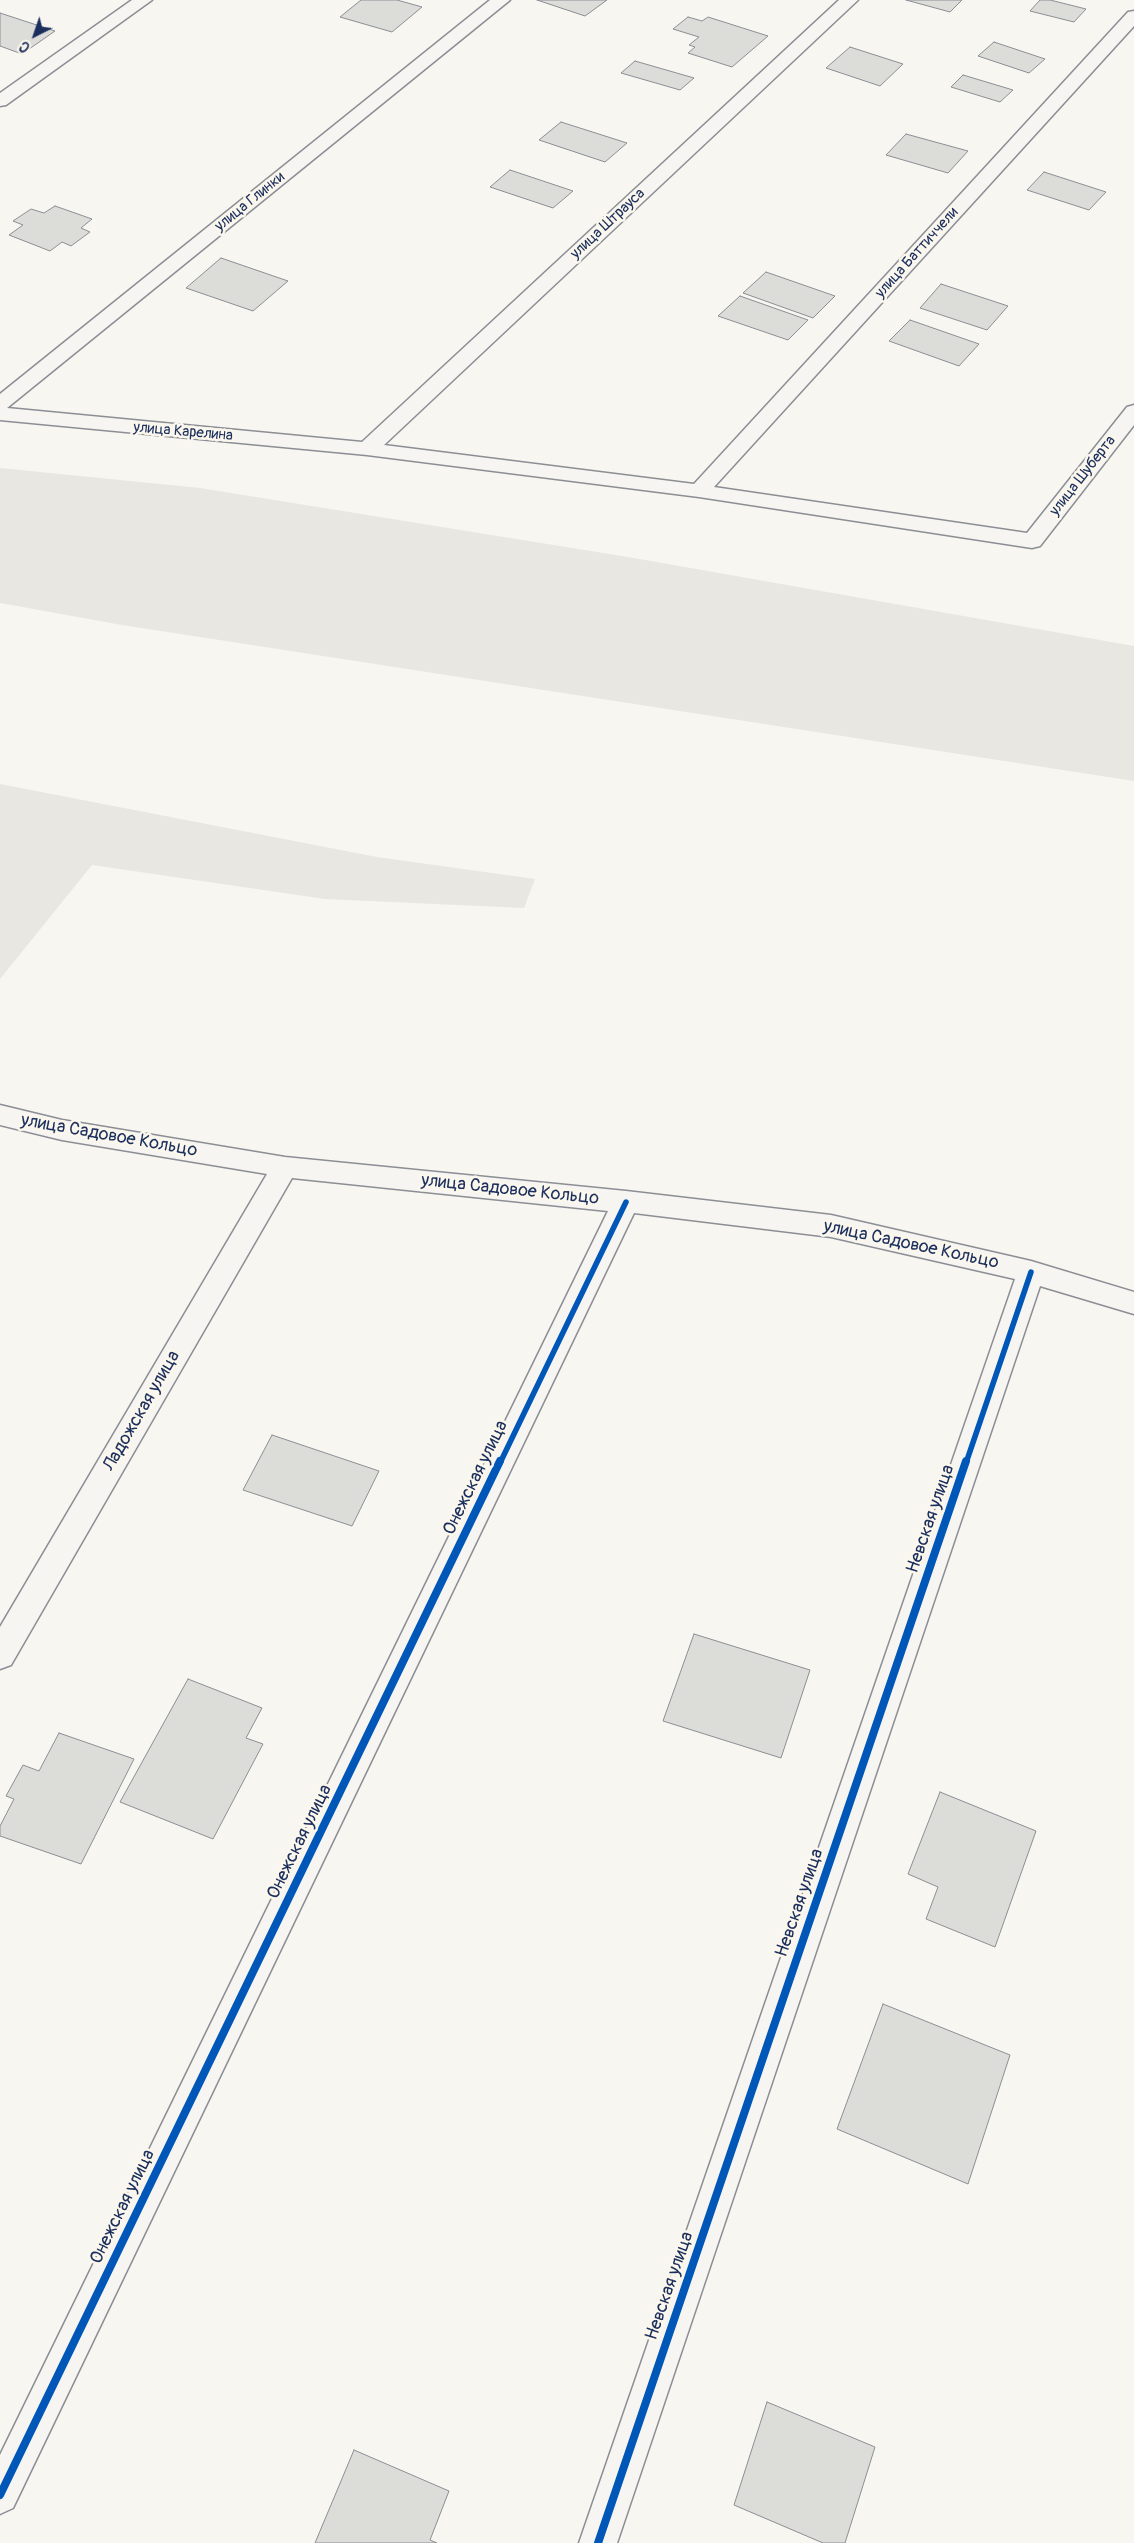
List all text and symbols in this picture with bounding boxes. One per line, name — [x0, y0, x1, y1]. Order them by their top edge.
north arrow — [10, 10, 60, 60]
text: С — [16, 37, 34, 56]
street label: улица Глинки — [212, 168, 288, 236]
street label: улица Штрауса — [567, 185, 649, 263]
street label: улица Баттиччели — [872, 204, 962, 302]
street label: улица Карелина — [133, 419, 233, 445]
street label: улица Шуберта — [1046, 432, 1120, 520]
street label: улица Садовое Кольцо — [19, 1110, 199, 1162]
street label: улица Садовое Кольцо — [420, 1170, 600, 1210]
street label: улица Садовое Кольцо — [821, 1216, 1001, 1274]
street label: Ладожская улица — [99, 1347, 185, 1475]
street label: Онежская улица — [439, 1417, 513, 1539]
street label: Невская улица — [902, 1462, 960, 1576]
street label: Онежская улица — [263, 1781, 337, 1903]
street label: Невская улица — [771, 1846, 829, 1960]
street label: Онежская улица — [86, 2146, 160, 2268]
street label: Невская улица — [641, 2229, 699, 2343]

